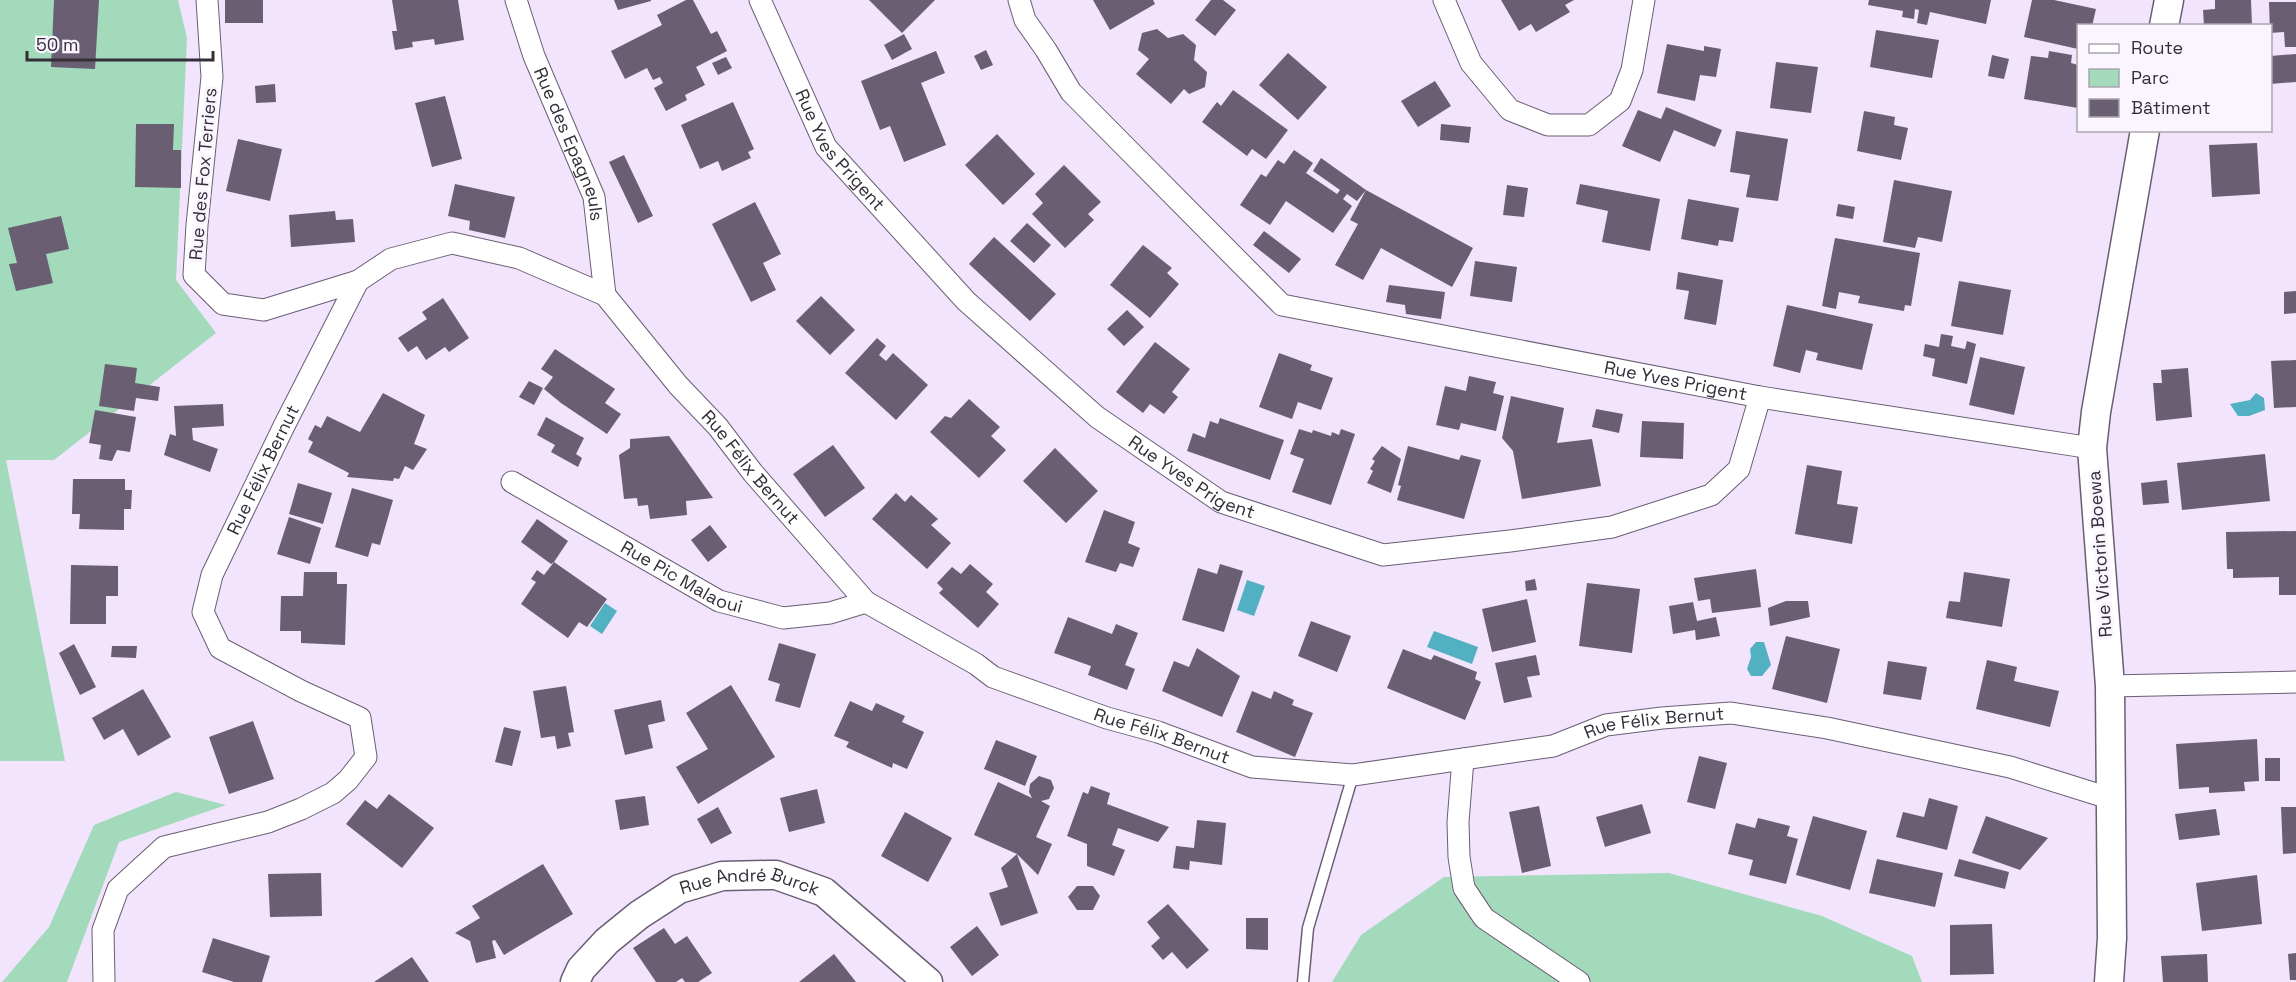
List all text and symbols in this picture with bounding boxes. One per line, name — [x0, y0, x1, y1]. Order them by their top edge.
scale bar — [27, 24, 213, 62]
legend — [2077, 24, 2272, 132]
text: 50 m — [36, 33, 78, 56]
text: Route — [2131, 36, 2183, 59]
street label: Rue des Epagneuls — [529, 63, 609, 222]
text: Parc — [2131, 66, 2169, 89]
street label: Rue Yves Prigent — [790, 85, 890, 215]
street label: Rue des Fox Terriers — [183, 87, 222, 261]
text: Bâtiment — [2131, 96, 2211, 119]
street label: Rue Yves Prigent — [1602, 355, 1749, 405]
street label: Rue Félix Bernut — [221, 401, 304, 538]
street label: Rue Félix Bernut — [697, 405, 805, 529]
street label: Rue Yves Prigent — [1124, 430, 1258, 523]
street label: Rue Victorin Boewa — [2082, 470, 2117, 638]
street label: Rue Pic Malaoui — [617, 535, 745, 618]
street label: Rue Félix Bernut — [1091, 702, 1233, 769]
street label: Rue Félix Bernut — [1580, 702, 1725, 744]
street label: Rue André Burck — [676, 862, 823, 901]

